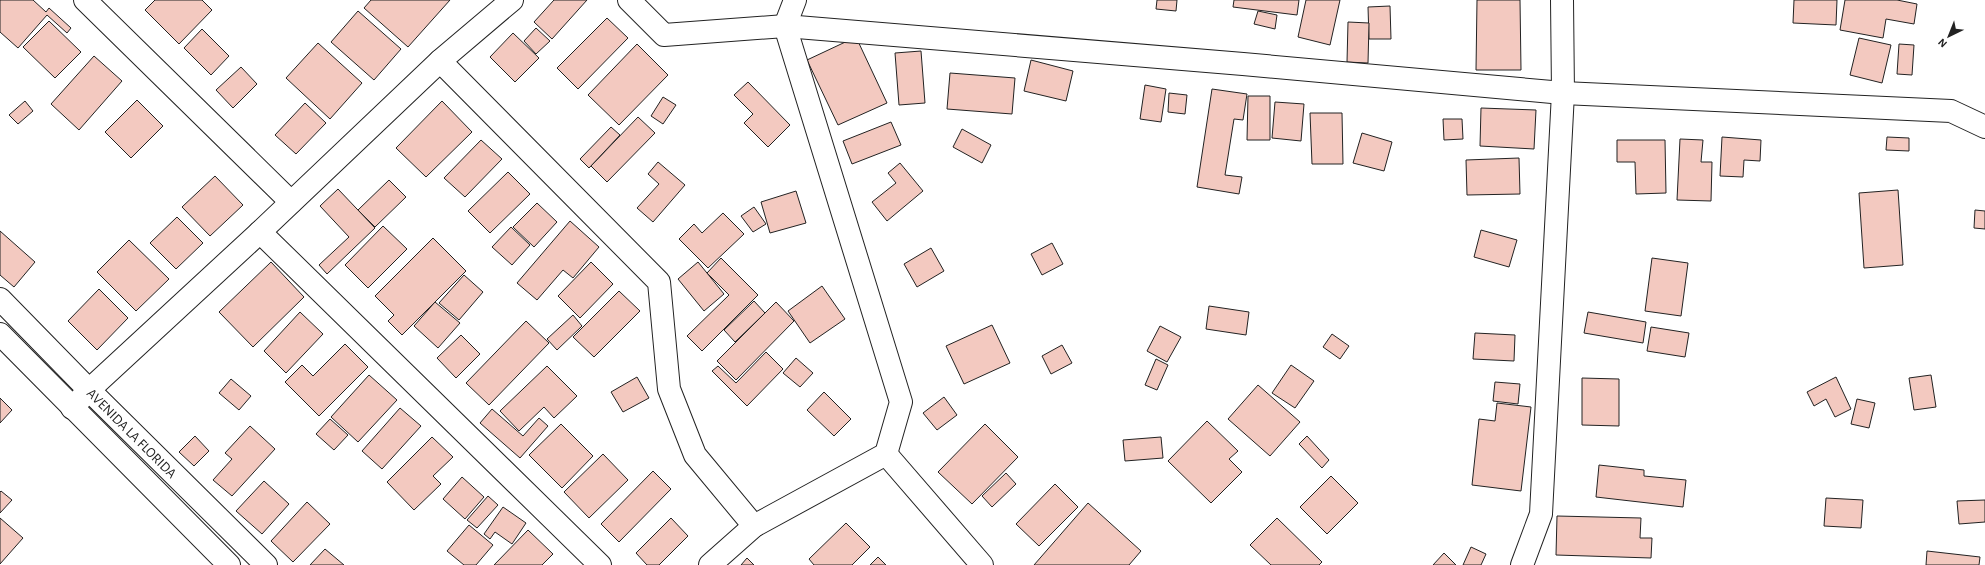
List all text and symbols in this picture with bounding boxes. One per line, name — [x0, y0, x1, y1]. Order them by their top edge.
north arrow — [1929, 16, 1969, 56]
text: N — [1936, 36, 1949, 50]
street label: AVENIDA LA FLORIDA — [84, 386, 179, 481]

